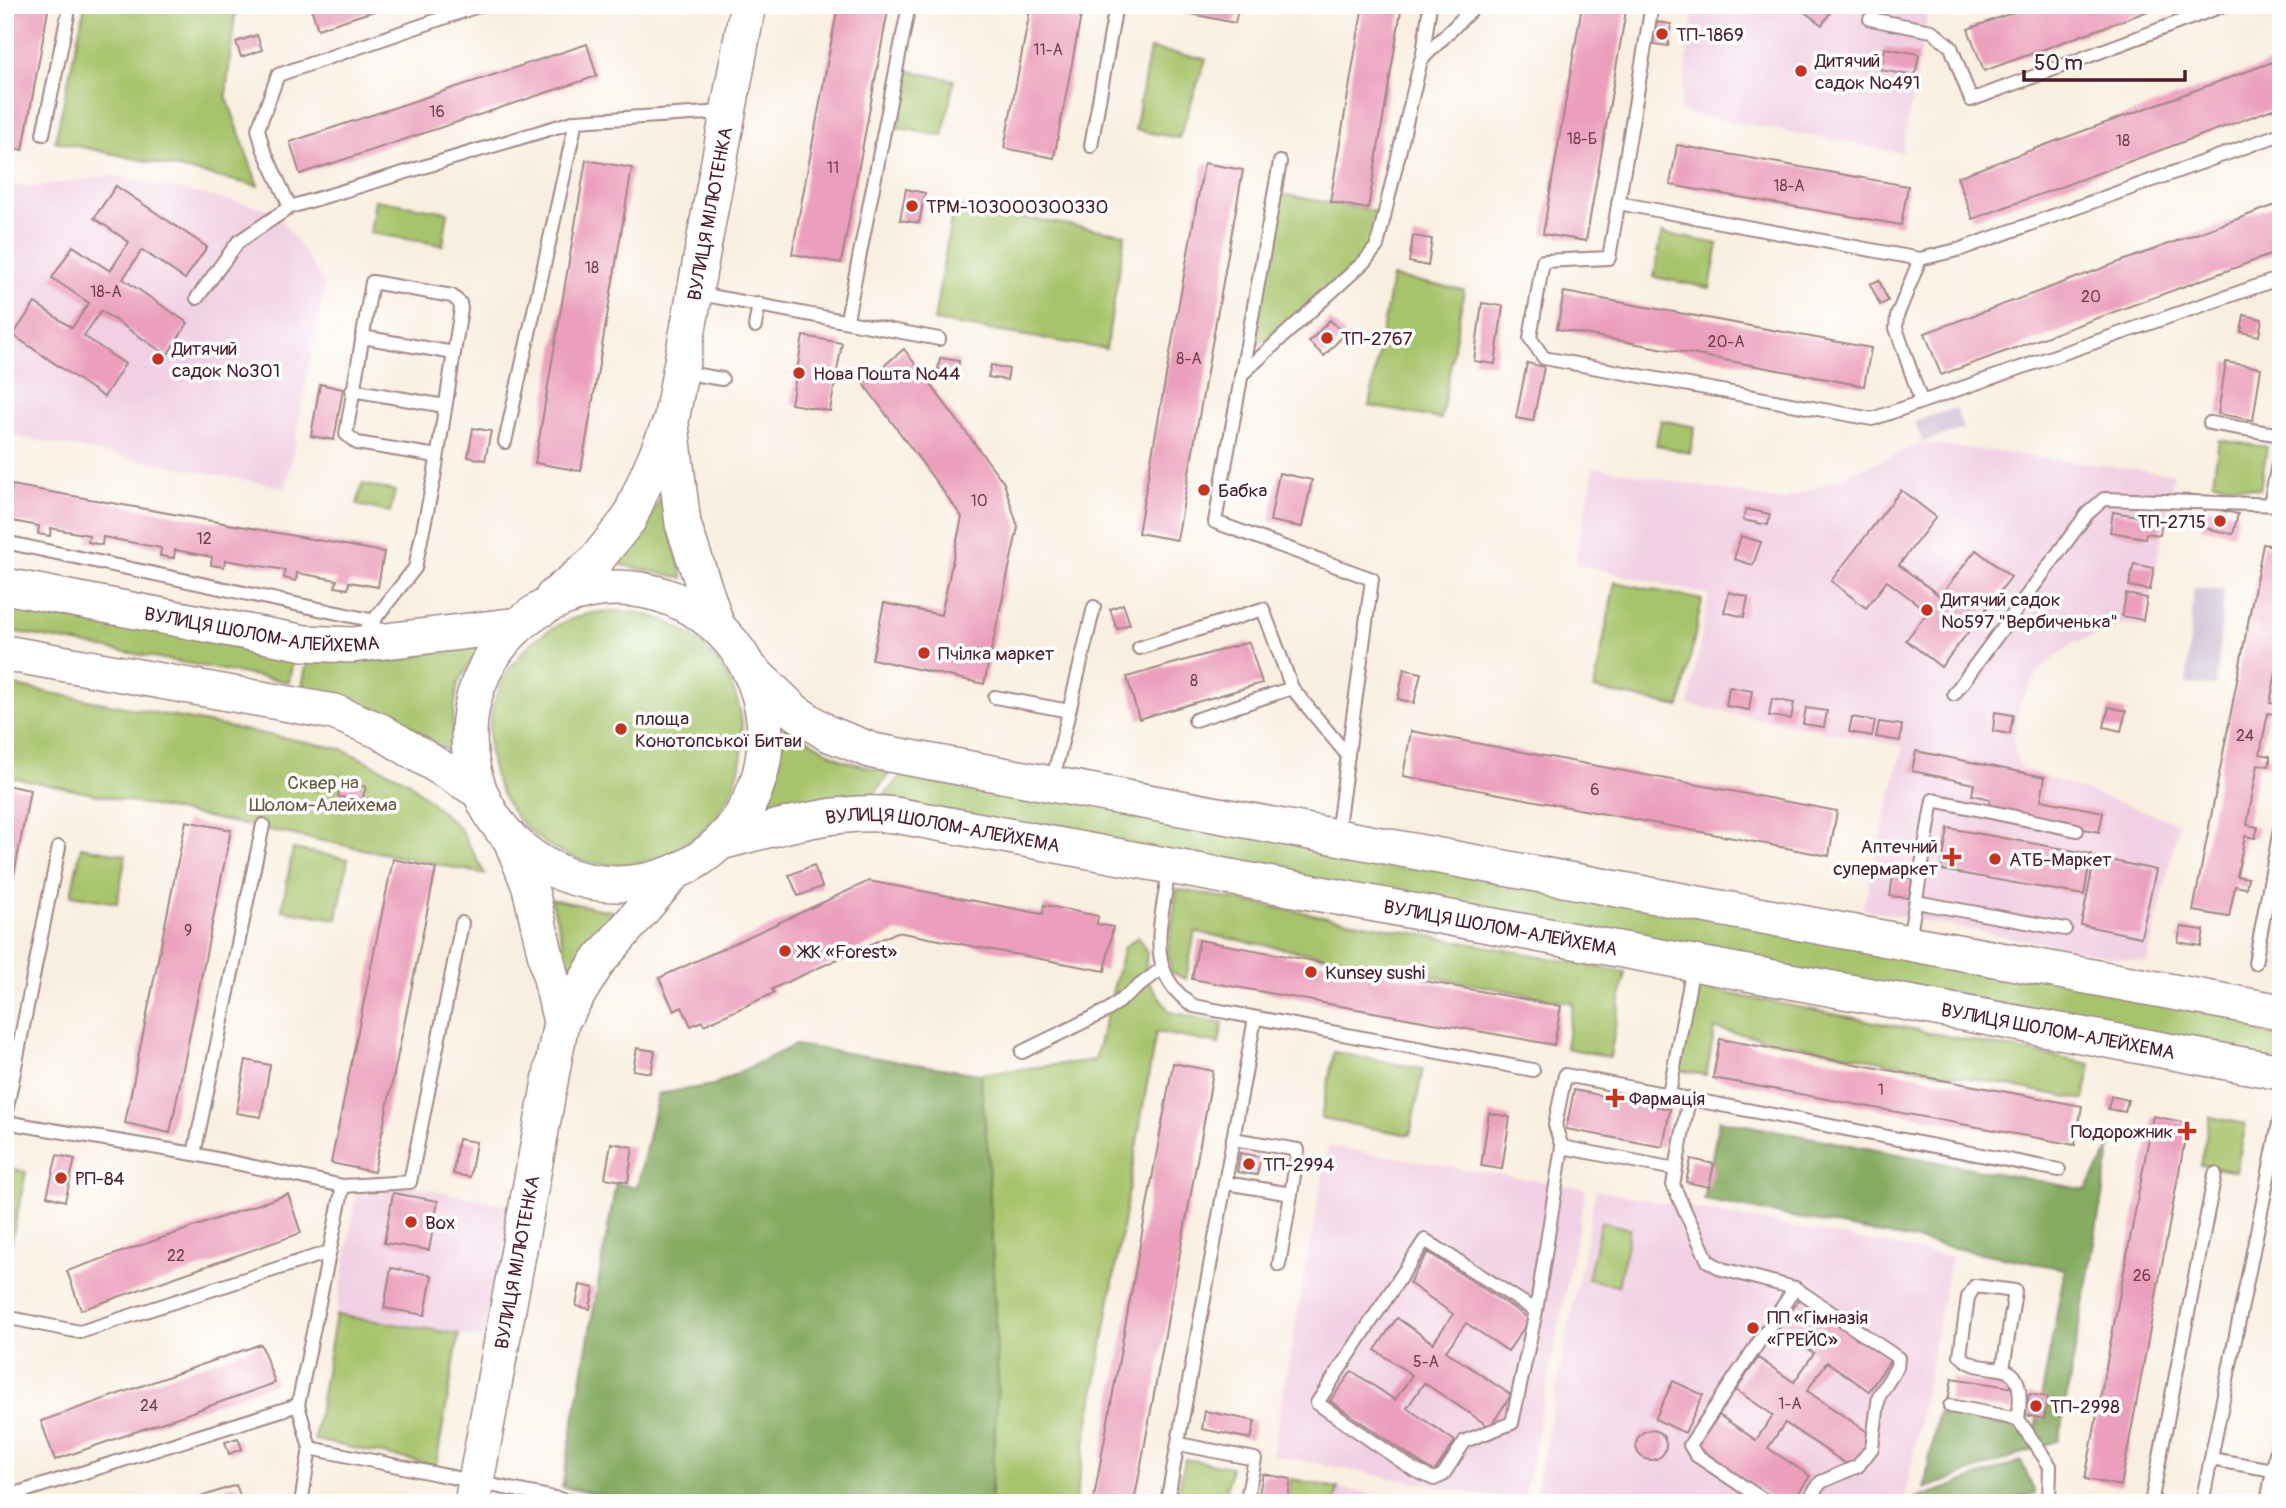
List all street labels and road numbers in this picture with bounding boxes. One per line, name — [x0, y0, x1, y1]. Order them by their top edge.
street label: ВУЛИЦЯ МІЛЮТЕНКА — [683, 125, 738, 303]
street label: ВУЛИЦЯ ШОЛОМ-АЛЕЙХЕМА — [142, 602, 381, 658]
street label: ВУЛИЦЯ ШОЛОМ-АЛЕЙХЕМА — [824, 803, 1062, 858]
street label: ВУЛИЦЯ ШОЛОМ-АЛЕЙХЕМА — [1381, 895, 1619, 962]
street label: ВУЛИЦЯ ШОЛОМ-АЛЕЙХЕМА — [1939, 998, 2177, 1065]
street label: ВУЛИЦЯ МІЛЮТЕНКА — [490, 1173, 545, 1351]

